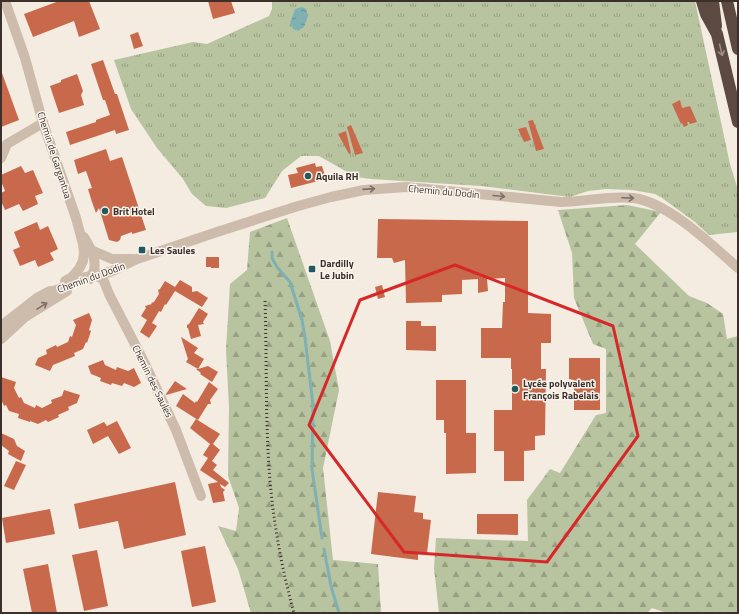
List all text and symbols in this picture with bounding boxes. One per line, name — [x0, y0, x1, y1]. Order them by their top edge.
one-way arrow — [717, 43, 725, 56]
street label: Chemin de Gargantua — [33, 110, 76, 200]
place label: Aquila RH — [316, 169, 359, 184]
marker: Aquila RH — [303, 171, 313, 181]
street label: Chemin du Dodin — [408, 181, 480, 202]
one-way arrow — [362, 186, 375, 193]
one-way arrow — [492, 193, 505, 200]
one-way arrow — [621, 194, 634, 202]
place label: Brit Hotel — [113, 204, 155, 219]
marker: Brit Hotel — [100, 206, 110, 216]
place label: Les Saules — [150, 243, 196, 258]
marker: Les Saules — [137, 245, 147, 255]
place label: Dardilly Le Jubin — [320, 256, 354, 283]
street label: Chemin du Dodin — [55, 258, 127, 297]
marker: Dardilly Le Jubin — [307, 264, 317, 274]
one-way arrow — [36, 301, 48, 309]
street label: Chemin des Saules — [129, 342, 177, 420]
place label: Lycée polyvalent François Rabelais — [523, 376, 599, 403]
marker: Lycée polyvalent François Rabelais — [510, 384, 520, 394]

